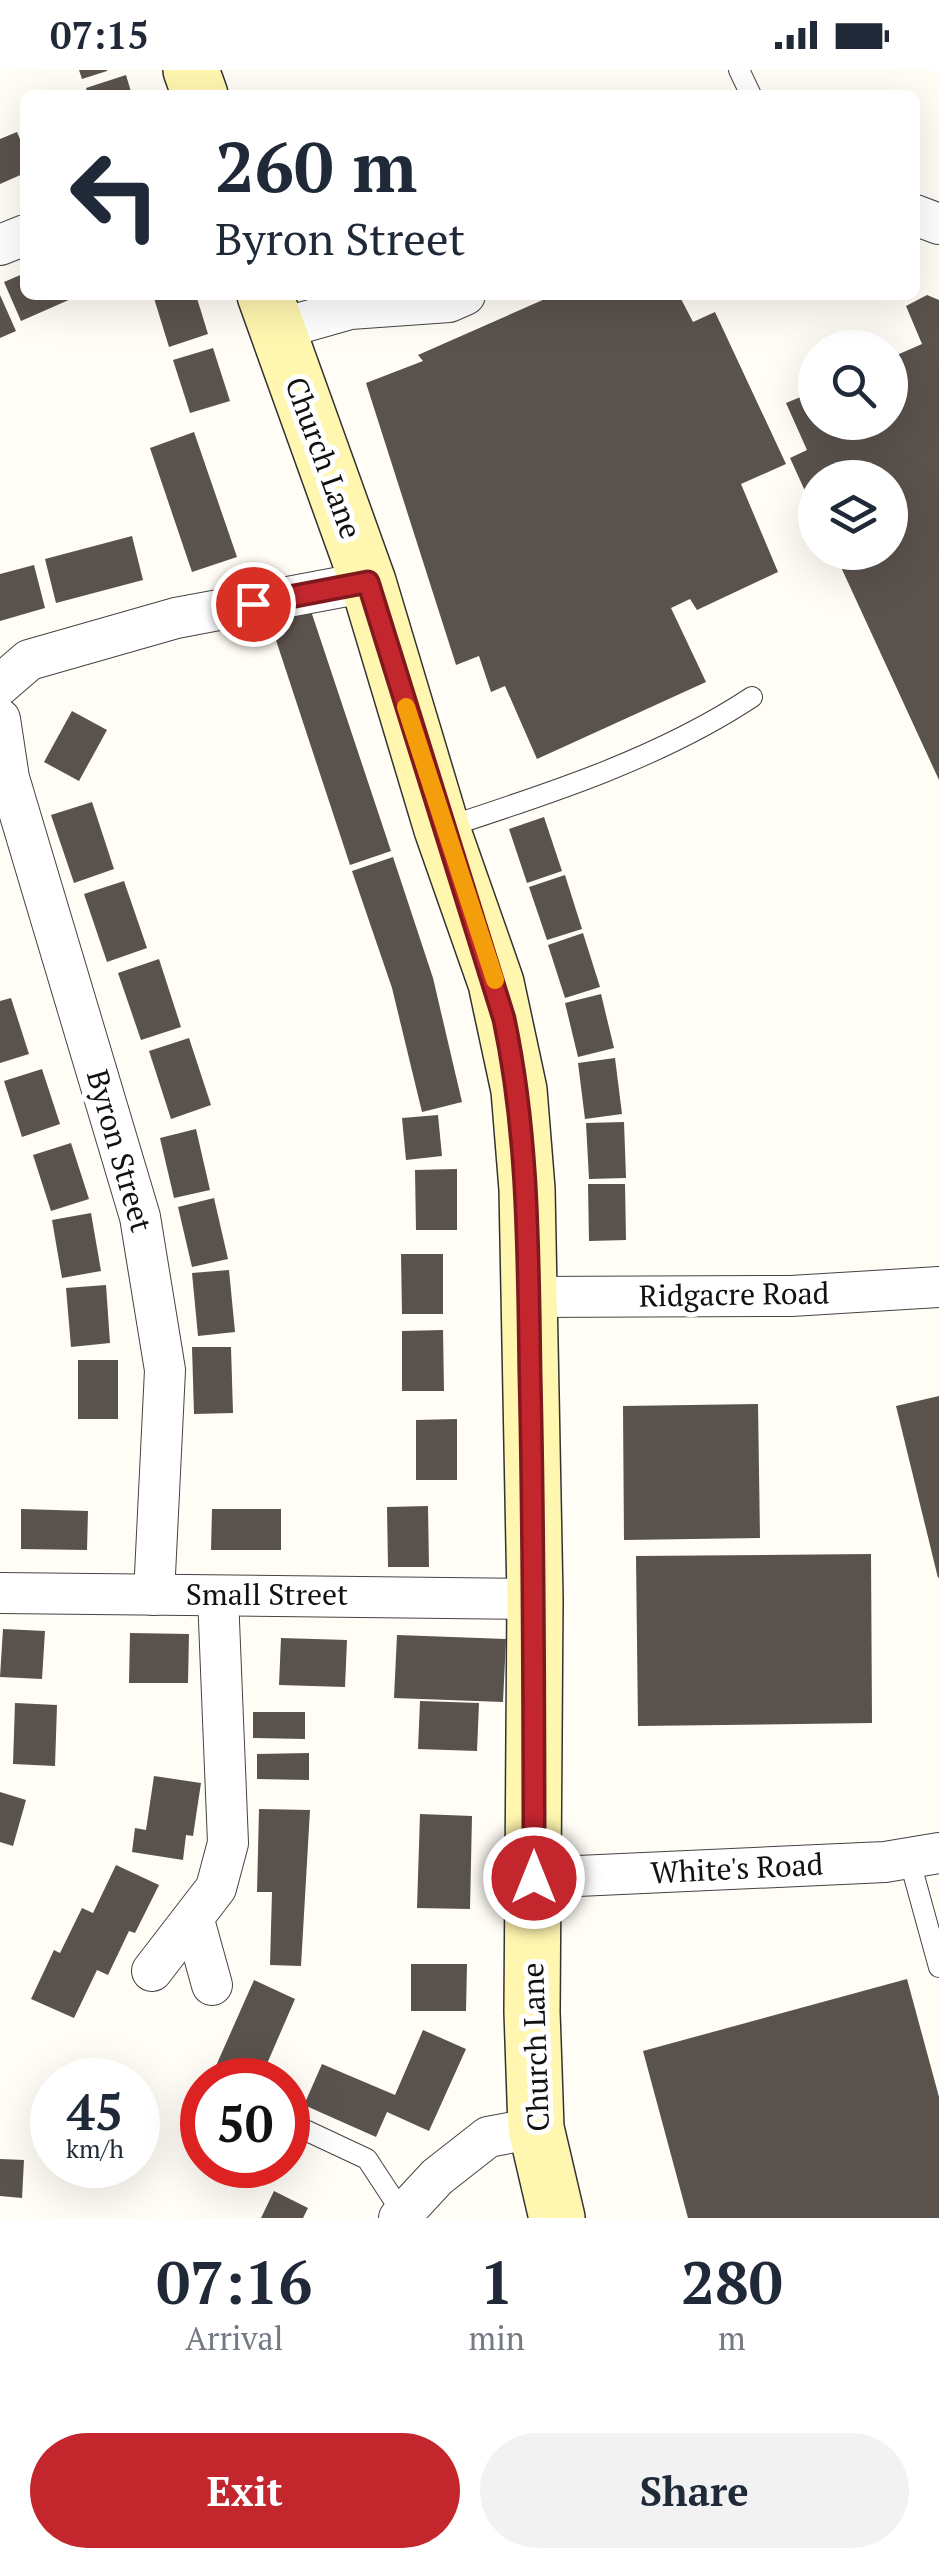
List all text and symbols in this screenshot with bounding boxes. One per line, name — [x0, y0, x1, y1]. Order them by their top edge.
text: 07:15 — [50, 10, 149, 60]
text: 260 m — [215, 119, 417, 212]
icon: left — [50, 130, 180, 260]
text: Byron Street — [215, 208, 465, 268]
map controls — [798, 330, 908, 570]
button: search — [798, 330, 908, 440]
street label: Church Lane — [276, 371, 372, 544]
button: layers — [798, 460, 908, 570]
pin — [211, 562, 296, 647]
icon: arrive — [226, 577, 281, 632]
street label: Byron Street — [78, 1065, 162, 1236]
street label: Ridgacre Road — [638, 1272, 830, 1316]
street label: Small Street — [186, 1574, 348, 1614]
position arrow — [482, 1826, 586, 1930]
street label: White's Road — [650, 1844, 824, 1892]
street label: Church Lane — [512, 1962, 558, 2132]
speed limit sign: 50 — [180, 2058, 310, 2188]
text: 45 — [67, 2078, 123, 2144]
text: km/h — [66, 2132, 124, 2165]
text: 07:16 — [156, 2242, 312, 2321]
text: 1 — [480, 2242, 514, 2321]
text: 280 — [681, 2242, 783, 2321]
text: Arrival — [185, 2317, 283, 2359]
text: min — [469, 2317, 525, 2359]
text: m — [718, 2317, 746, 2359]
button: Exit — [30, 2433, 460, 2548]
button: Share — [480, 2433, 909, 2548]

